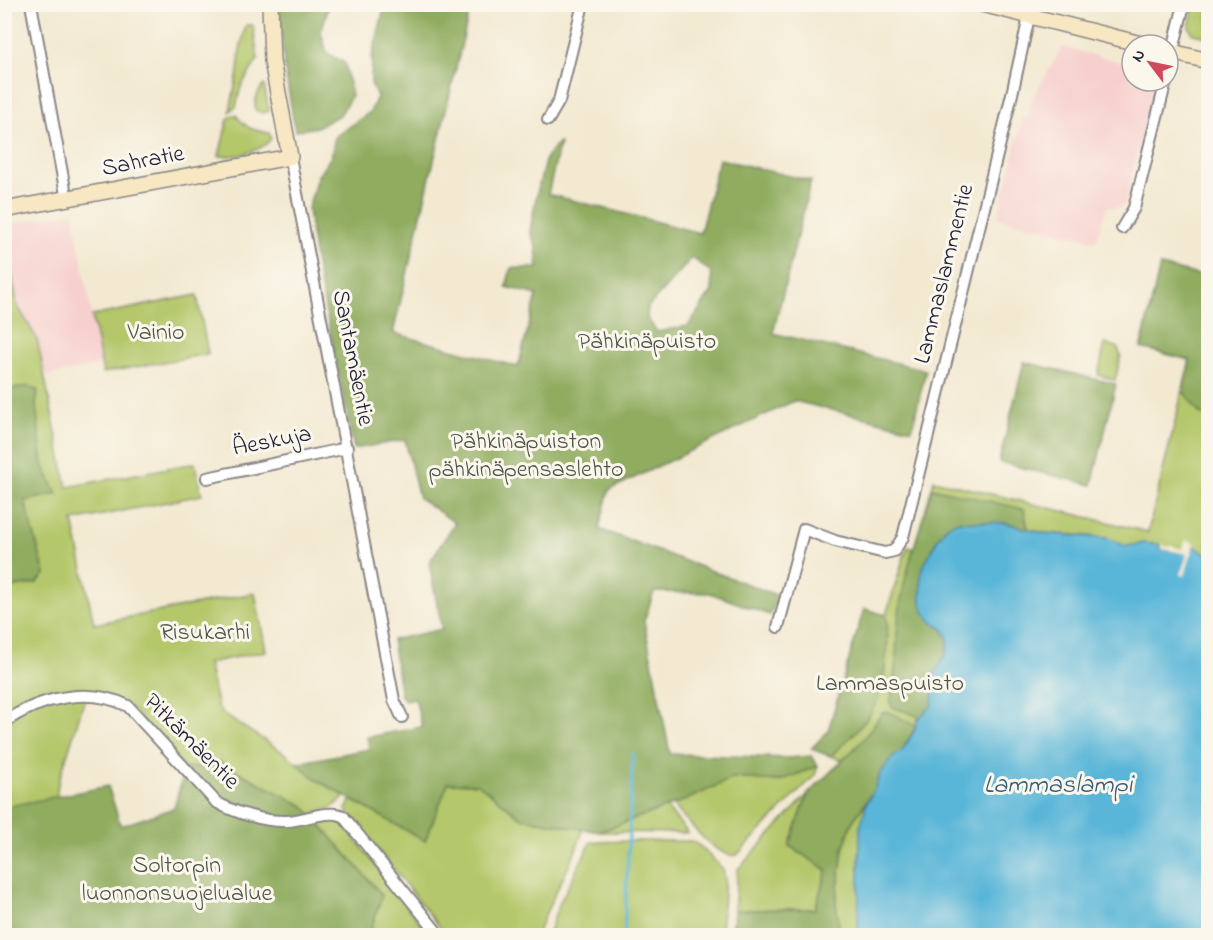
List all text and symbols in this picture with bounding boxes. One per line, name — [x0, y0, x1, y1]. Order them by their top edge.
north arrow — [1120, 33, 1180, 93]
text: N — [1126, 45, 1152, 67]
street label: Sahratie — [99, 137, 187, 187]
street label: Lammaslammentie — [906, 180, 984, 368]
street label: Santamäentie — [322, 287, 382, 429]
park label: Vainio — [126, 316, 185, 351]
park label: Pähkinäpuisto — [578, 325, 716, 360]
street label: Äeskuja — [230, 417, 314, 467]
park label: Pähkinäpuiston pähkinäpensaslehto — [428, 425, 624, 488]
park label: Risukarhi — [160, 616, 250, 651]
park label: Lammaspuisto — [816, 667, 964, 702]
street label: Pitkämäentie — [135, 686, 247, 798]
water label: Lammaslampi — [984, 767, 1135, 805]
park label: Soltorpin luonnonsuojelualue — [82, 849, 273, 912]

